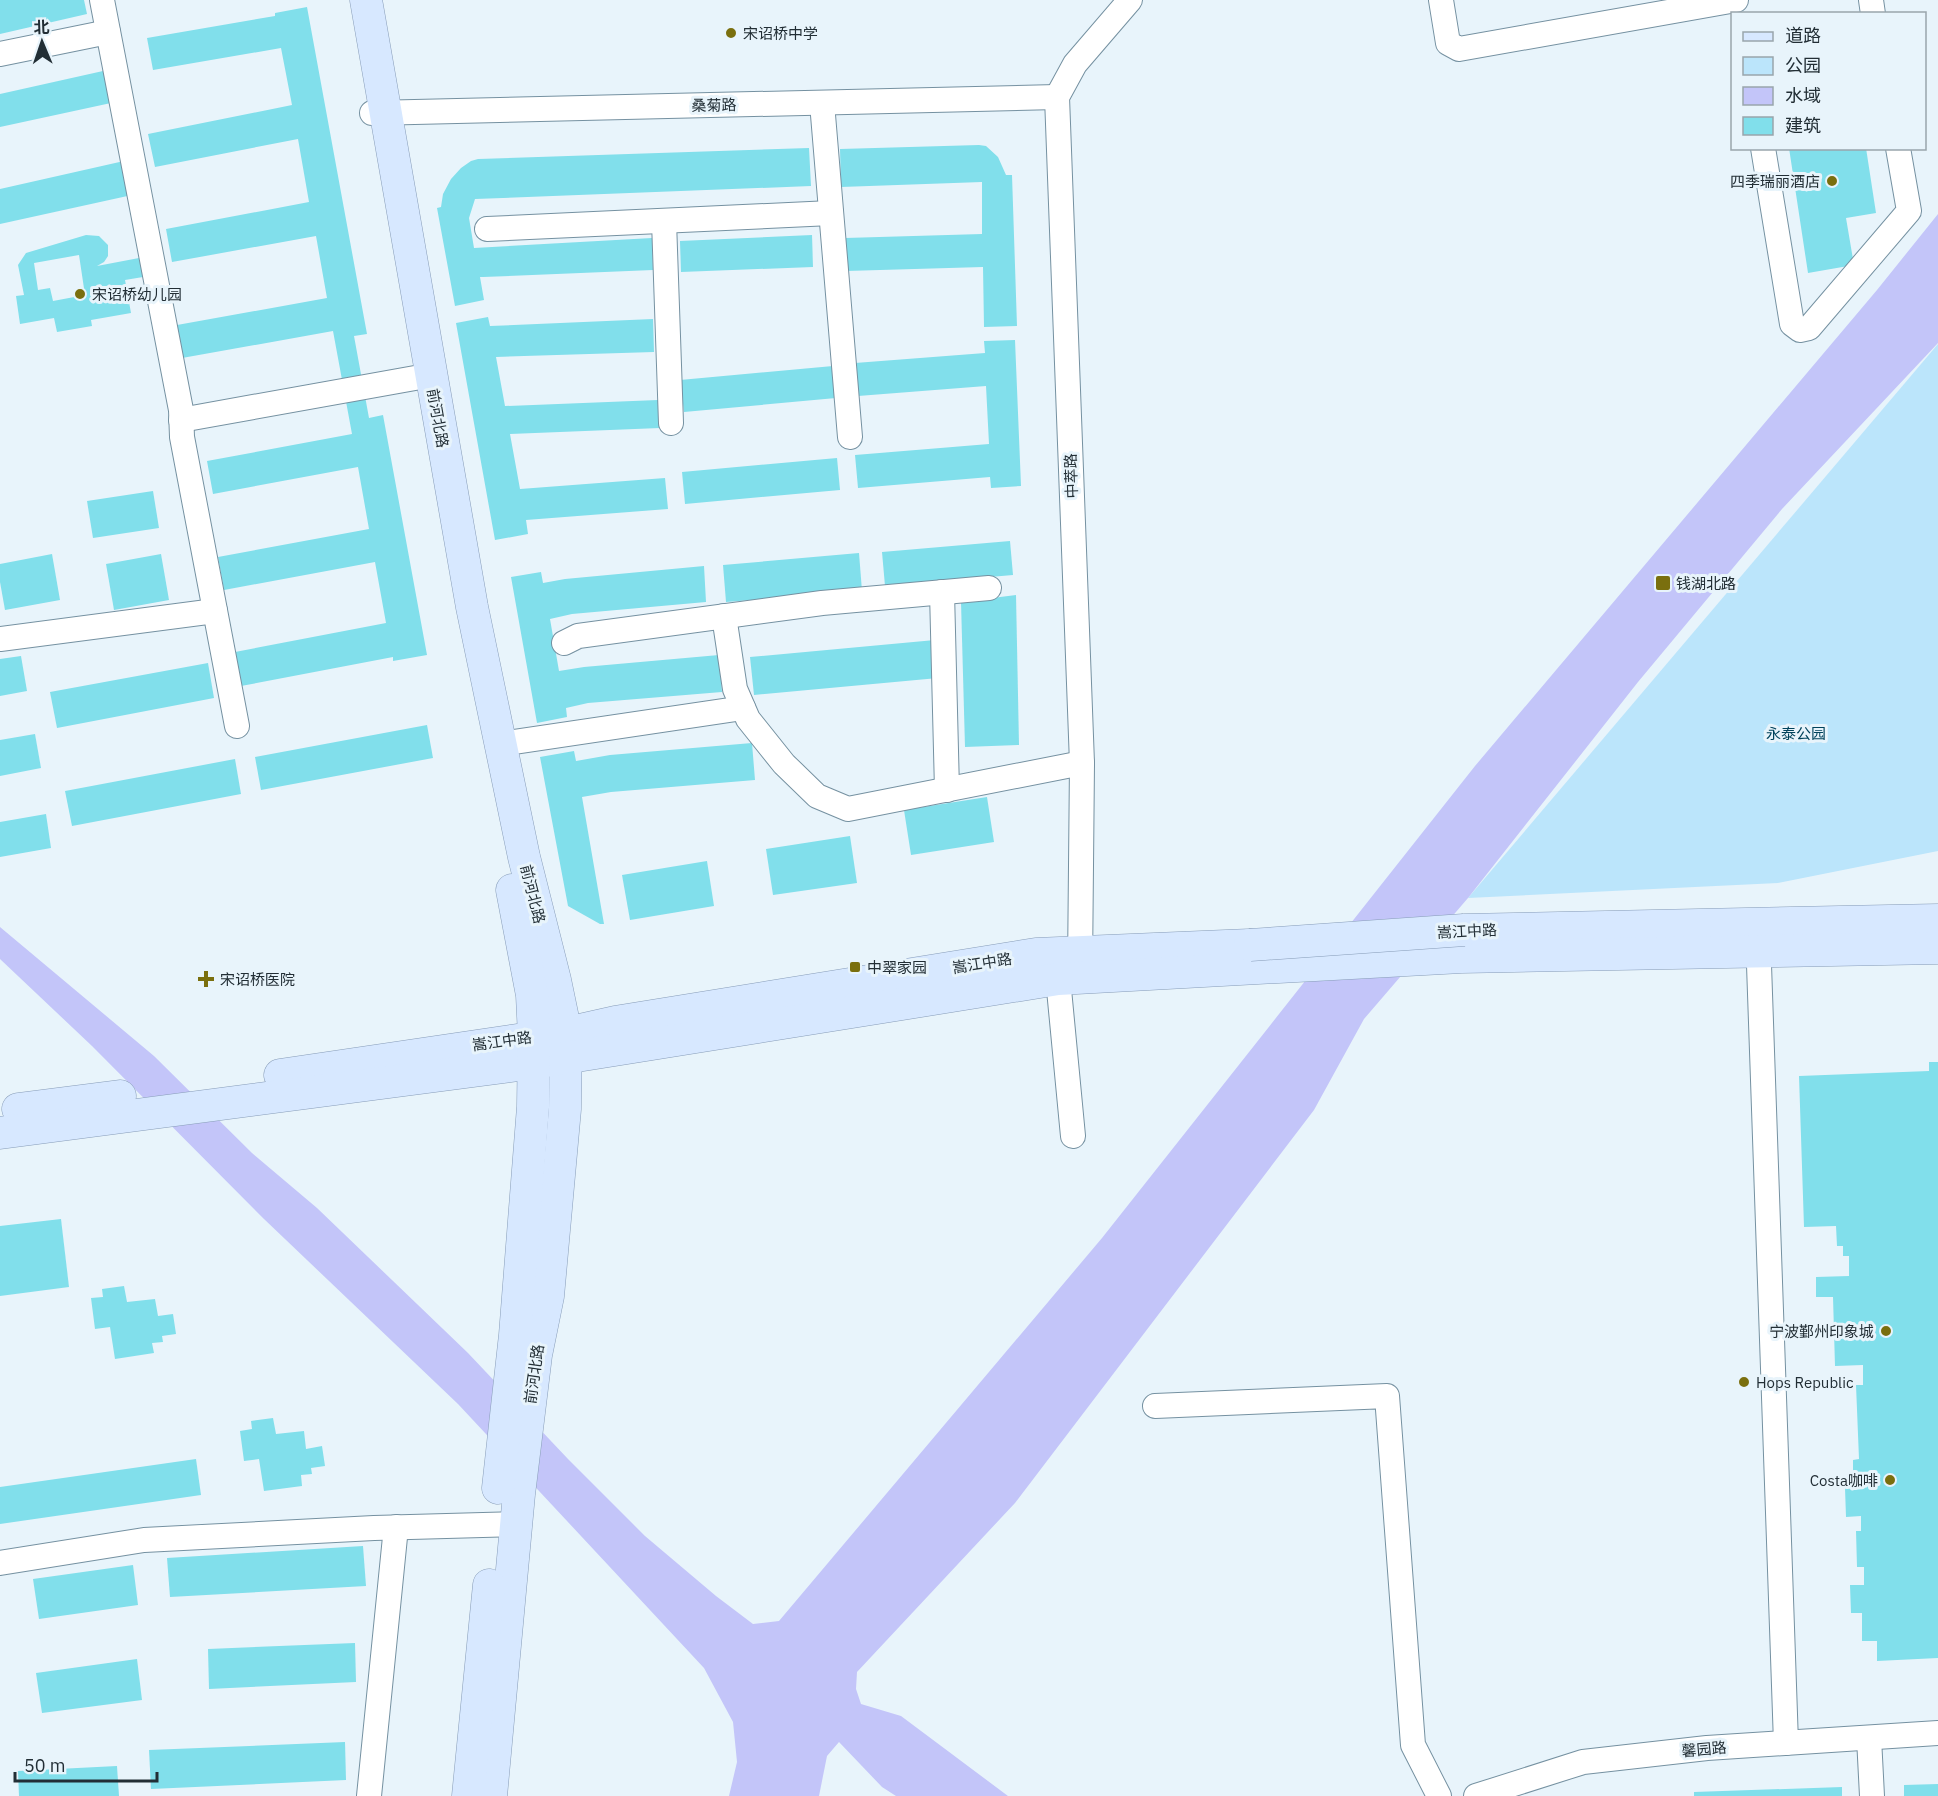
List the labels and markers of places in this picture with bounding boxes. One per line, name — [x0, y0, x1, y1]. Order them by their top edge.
place label: 宋诏桥中学 — [743, 24, 818, 43]
marker: 宋诏桥中学 — [724, 26, 738, 40]
place label: 四季瑞丽酒店 — [1730, 172, 1820, 191]
marker: 四季瑞丽酒店 — [1825, 174, 1839, 188]
place label: 宋诏桥幼儿园 — [92, 285, 182, 304]
marker: 宋诏桥幼儿园 — [73, 287, 87, 301]
marker: 钱湖北路 — [1654, 574, 1672, 592]
place label: 钱湖北路 — [1676, 574, 1736, 593]
place label: 中翠家园 — [867, 958, 927, 977]
marker: 中翠家园 — [848, 960, 862, 974]
marker: 宋诏桥医院 — [197, 970, 215, 988]
place label: 宋诏桥医院 — [220, 970, 295, 989]
place label: 宁波鄞州印象城 — [1769, 1322, 1874, 1341]
marker: 宁波鄞州印象城 — [1879, 1324, 1893, 1338]
place label: Hops Republic — [1756, 1373, 1854, 1392]
marker: Hops Republic — [1737, 1375, 1751, 1389]
place label: Costa咖啡 — [1810, 1471, 1878, 1490]
marker: Costa咖啡 — [1883, 1473, 1897, 1487]

